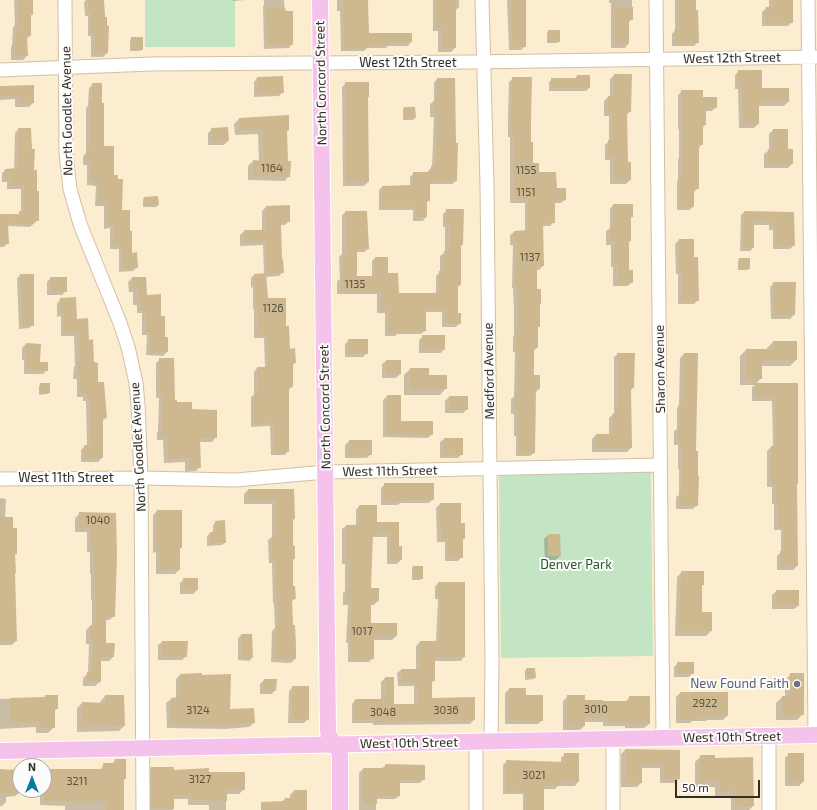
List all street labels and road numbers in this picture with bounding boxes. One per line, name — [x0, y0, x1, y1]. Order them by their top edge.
street label: North Concord Street — [312, 21, 330, 145]
street label: North Goodlet Avenue — [58, 46, 76, 176]
street label: West 12th Street — [683, 49, 781, 67]
street label: West 12th Street — [359, 55, 457, 71]
street label: Medford Avenue — [480, 322, 498, 420]
street label: Sharon Avenue — [651, 325, 669, 413]
street label: North Concord Street — [316, 345, 334, 469]
street label: North Goodlet Avenue — [127, 382, 149, 512]
street label: West 11th Street — [342, 462, 438, 480]
street label: West 11th Street — [18, 470, 114, 486]
street label: West 10th Street — [683, 728, 781, 746]
street label: West 10th Street — [360, 734, 458, 752]

